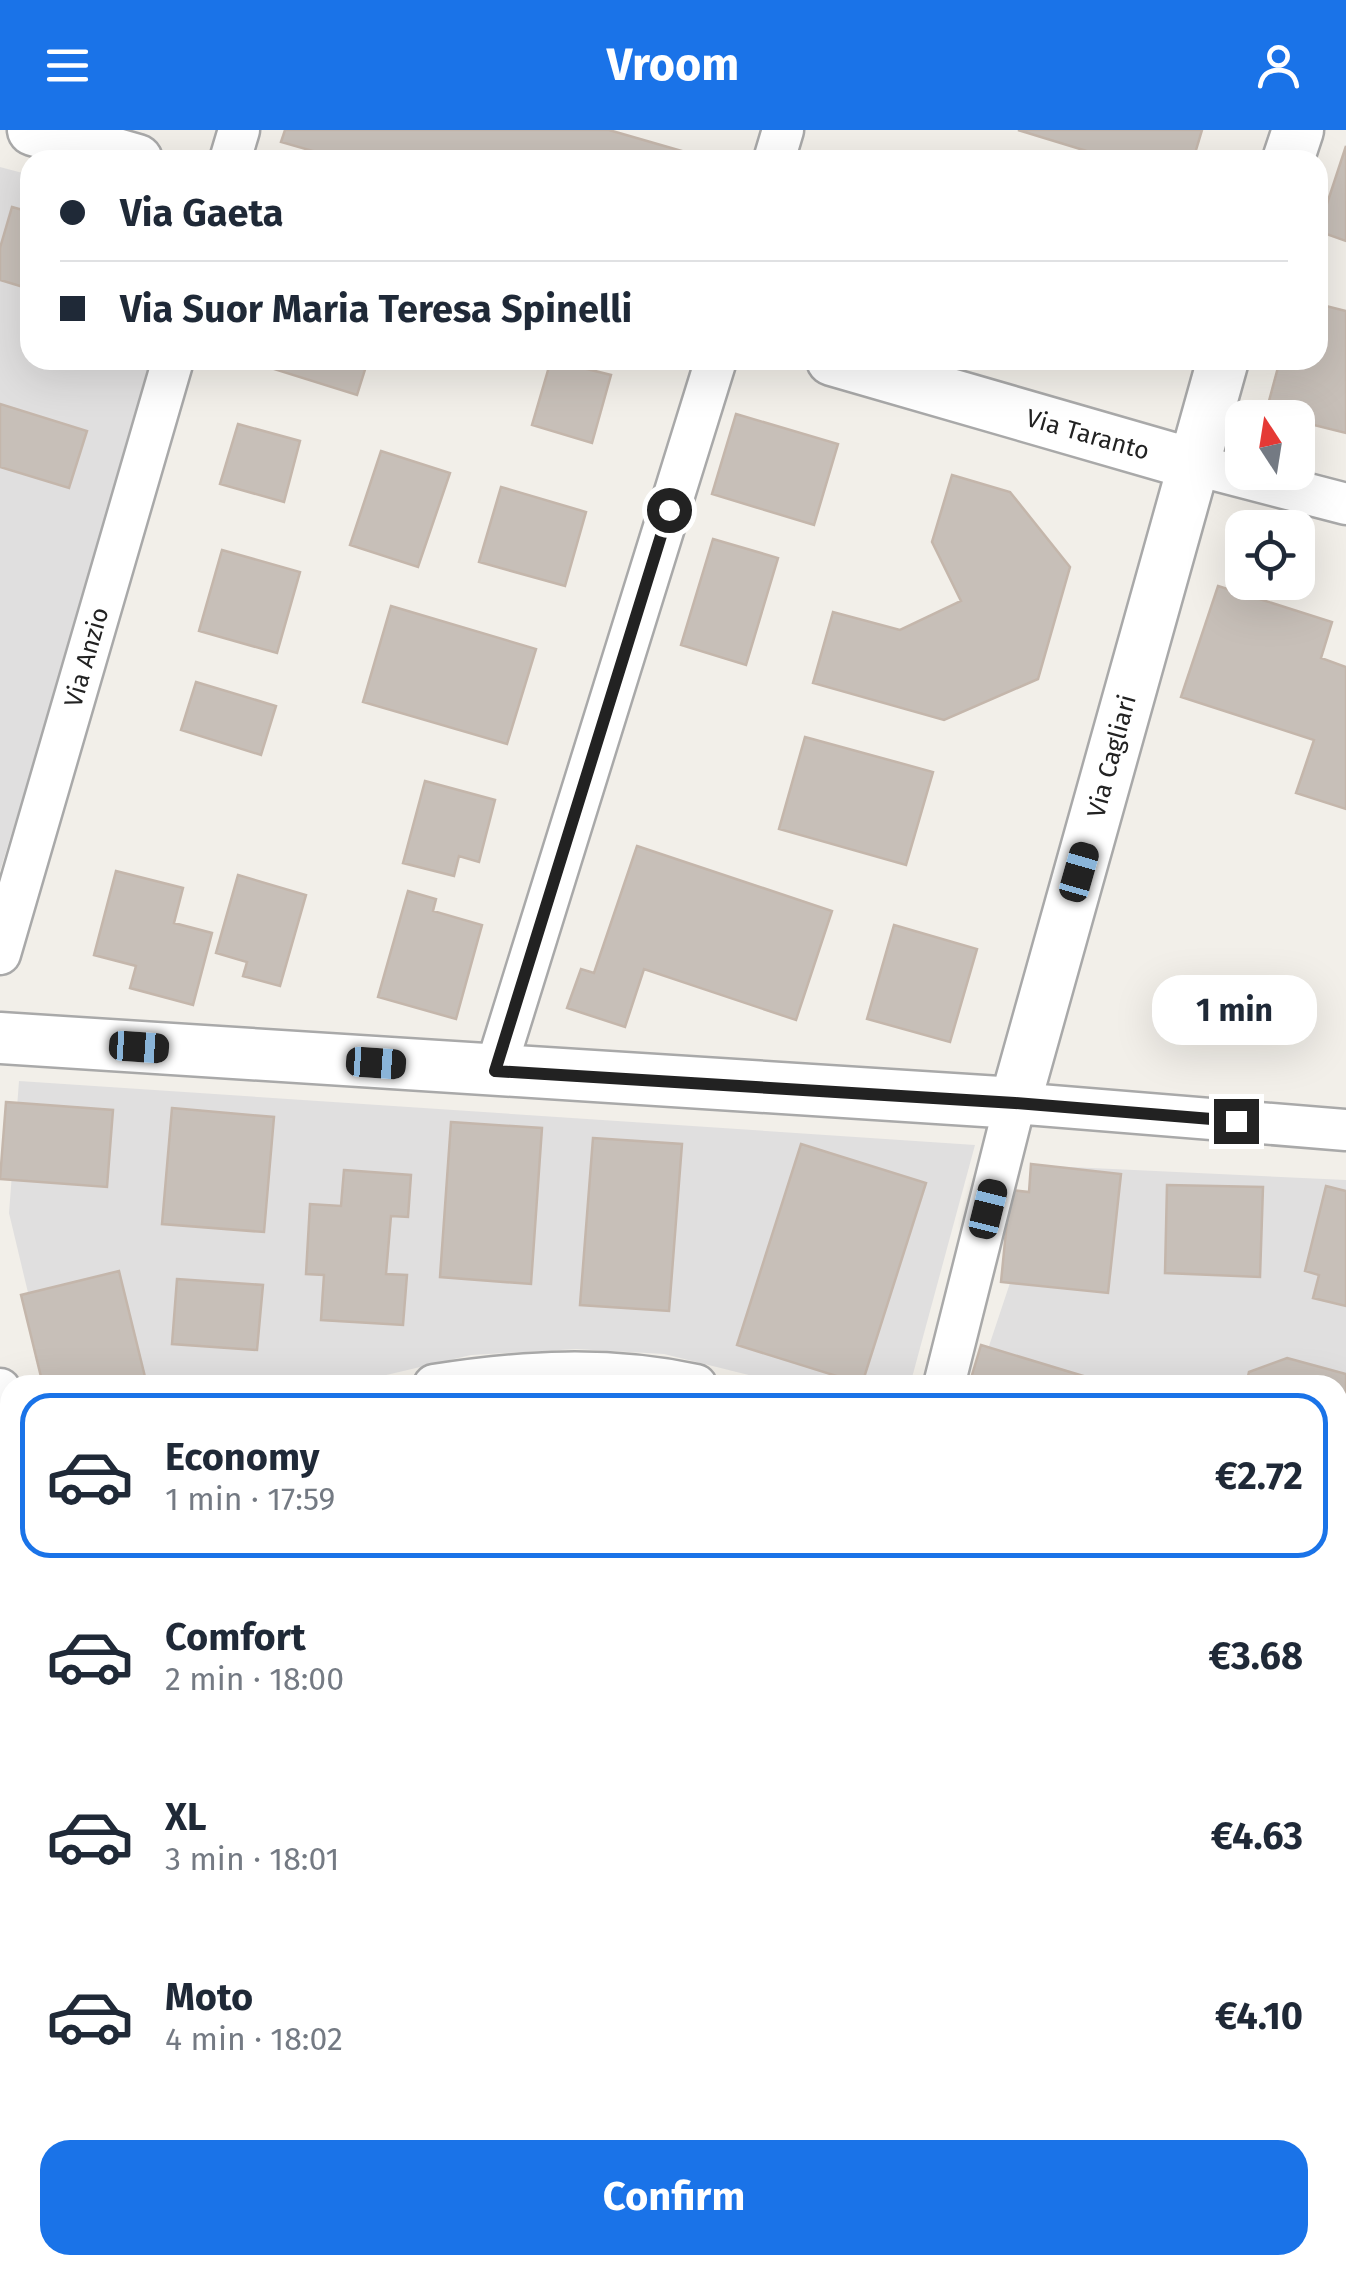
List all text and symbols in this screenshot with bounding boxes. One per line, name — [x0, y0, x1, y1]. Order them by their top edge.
icon: menu — [40, 38, 95, 93]
text: Vroom — [607, 38, 739, 92]
icon: person — [1251, 38, 1306, 93]
text: Via Gaeta — [120, 190, 284, 236]
text: Via Suor Maria Teresa Spinelli — [120, 286, 632, 332]
north arrow — [1225, 400, 1315, 490]
map controls — [1225, 400, 1315, 600]
street label: Via Taranto — [1023, 403, 1153, 467]
route start — [647, 488, 692, 533]
button: locate — [1225, 510, 1315, 600]
street label: Via Anzio — [58, 604, 116, 711]
street label: Via Cagliari — [1081, 692, 1143, 821]
car — [1056, 839, 1102, 905]
callout: 1 min — [1154, 976, 1318, 1046]
text: 1 min — [1196, 991, 1273, 1029]
car — [108, 1030, 170, 1064]
car — [345, 1046, 407, 1080]
route end — [1214, 1099, 1259, 1144]
car — [966, 1176, 1010, 1242]
icon: car — [45, 1431, 135, 1521]
text: Economy — [165, 1434, 320, 1480]
text: €2.72 — [1215, 1453, 1303, 1499]
text: 1 min · 17:59 — [165, 1480, 335, 1518]
icon: car — [45, 1611, 135, 1701]
text: Comfort — [165, 1614, 306, 1660]
text: €3.68 — [1209, 1633, 1303, 1679]
text: 2 min · 18:00 — [165, 1660, 344, 1698]
icon: car — [45, 1791, 135, 1881]
text: XL — [165, 1794, 207, 1840]
text: €4.63 — [1211, 1813, 1303, 1859]
text: 3 min · 18:01 — [165, 1840, 339, 1878]
icon: car — [45, 1971, 135, 2061]
text: Moto — [165, 1974, 253, 2020]
text: €4.10 — [1215, 1993, 1303, 2039]
text: 4 min · 18:02 — [165, 2020, 343, 2058]
button: Confirm — [40, 2140, 1308, 2255]

